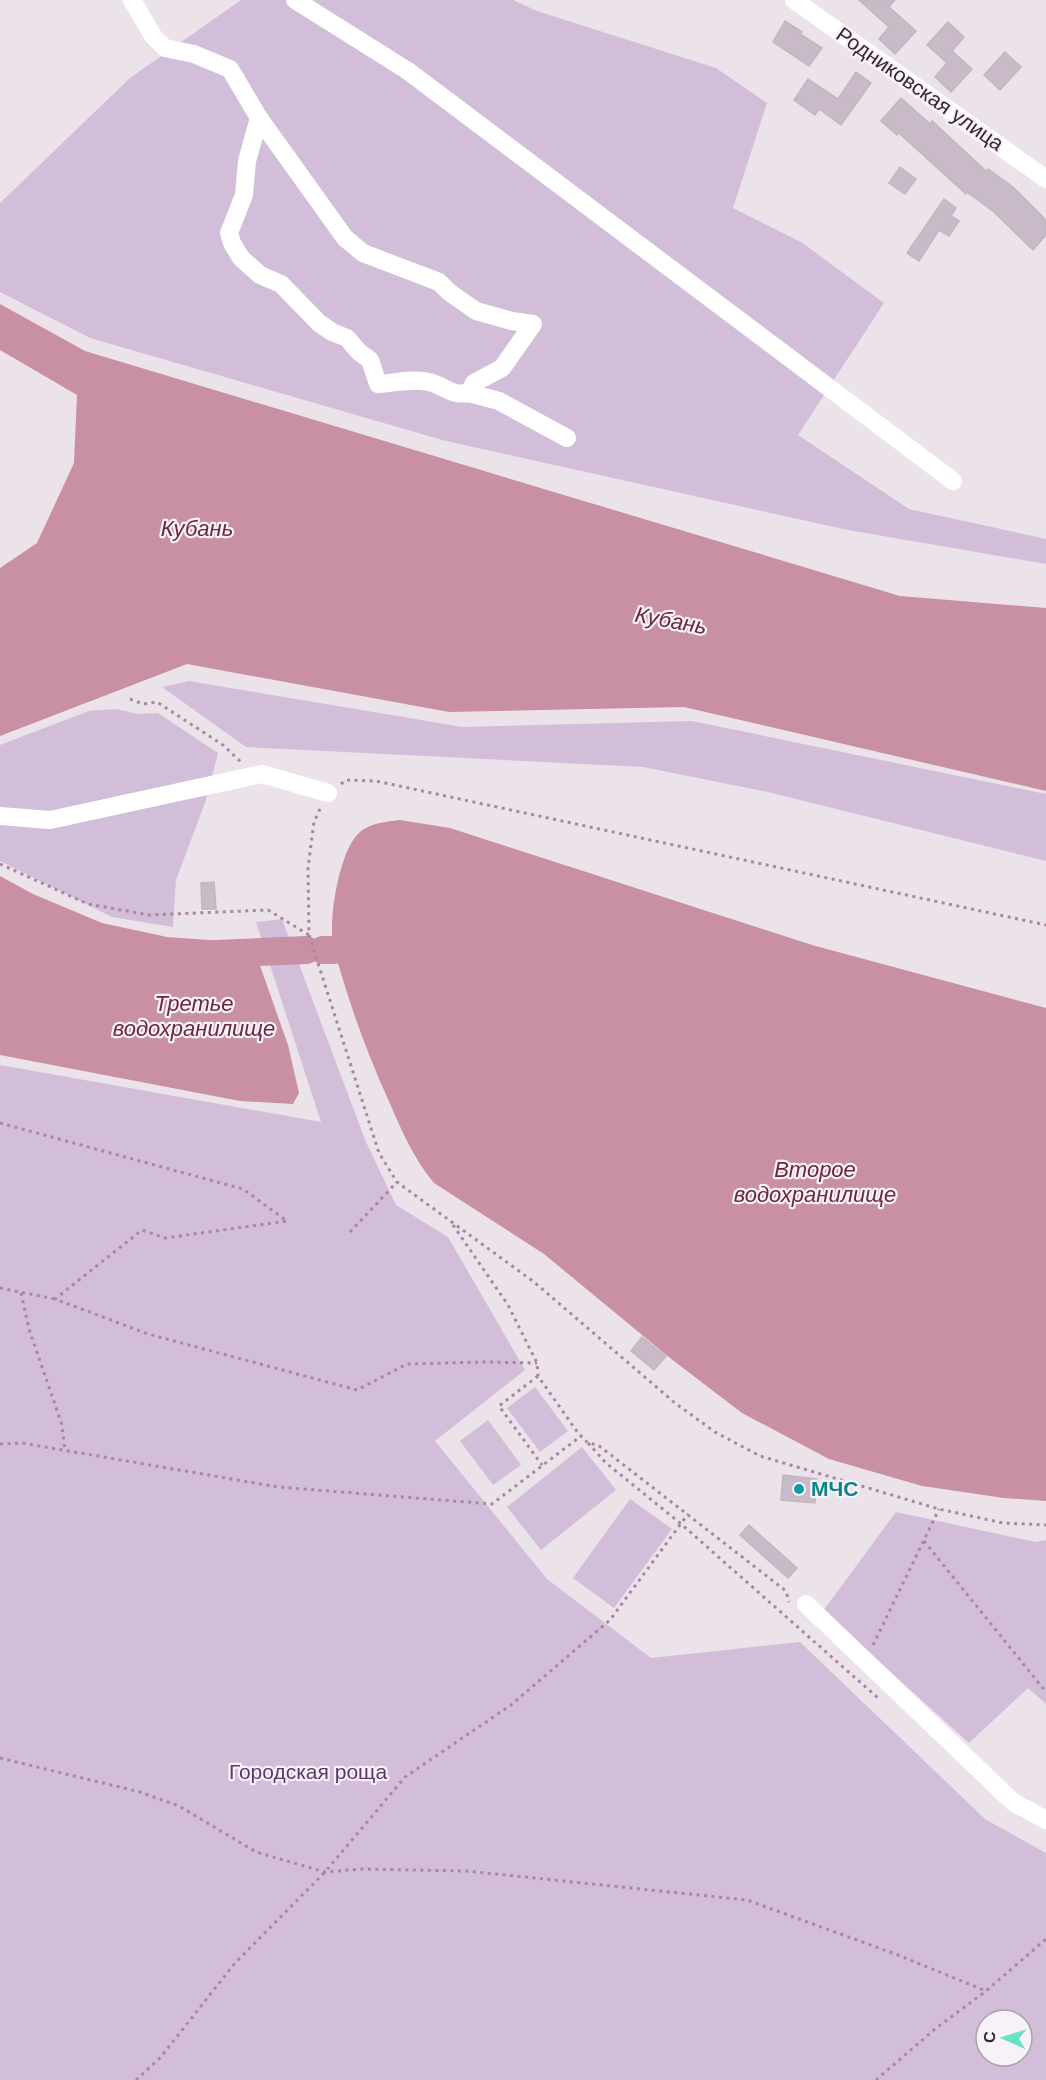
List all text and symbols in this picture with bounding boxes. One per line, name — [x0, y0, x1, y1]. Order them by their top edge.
street label: Родниковская улица — [832, 22, 1009, 155]
water label: Кубань — [161, 516, 233, 541]
water label: Кубань — [633, 602, 709, 639]
water label: Третье водохранилище — [113, 991, 275, 1041]
water label: Второе водохранилище — [734, 1157, 896, 1207]
place label: МЧС — [811, 1477, 858, 1500]
marker: МЧС — [792, 1482, 806, 1496]
park label: Городская роща — [229, 1760, 387, 1783]
north arrow — [974, 2008, 1034, 2068]
text: С — [981, 2031, 998, 2043]

